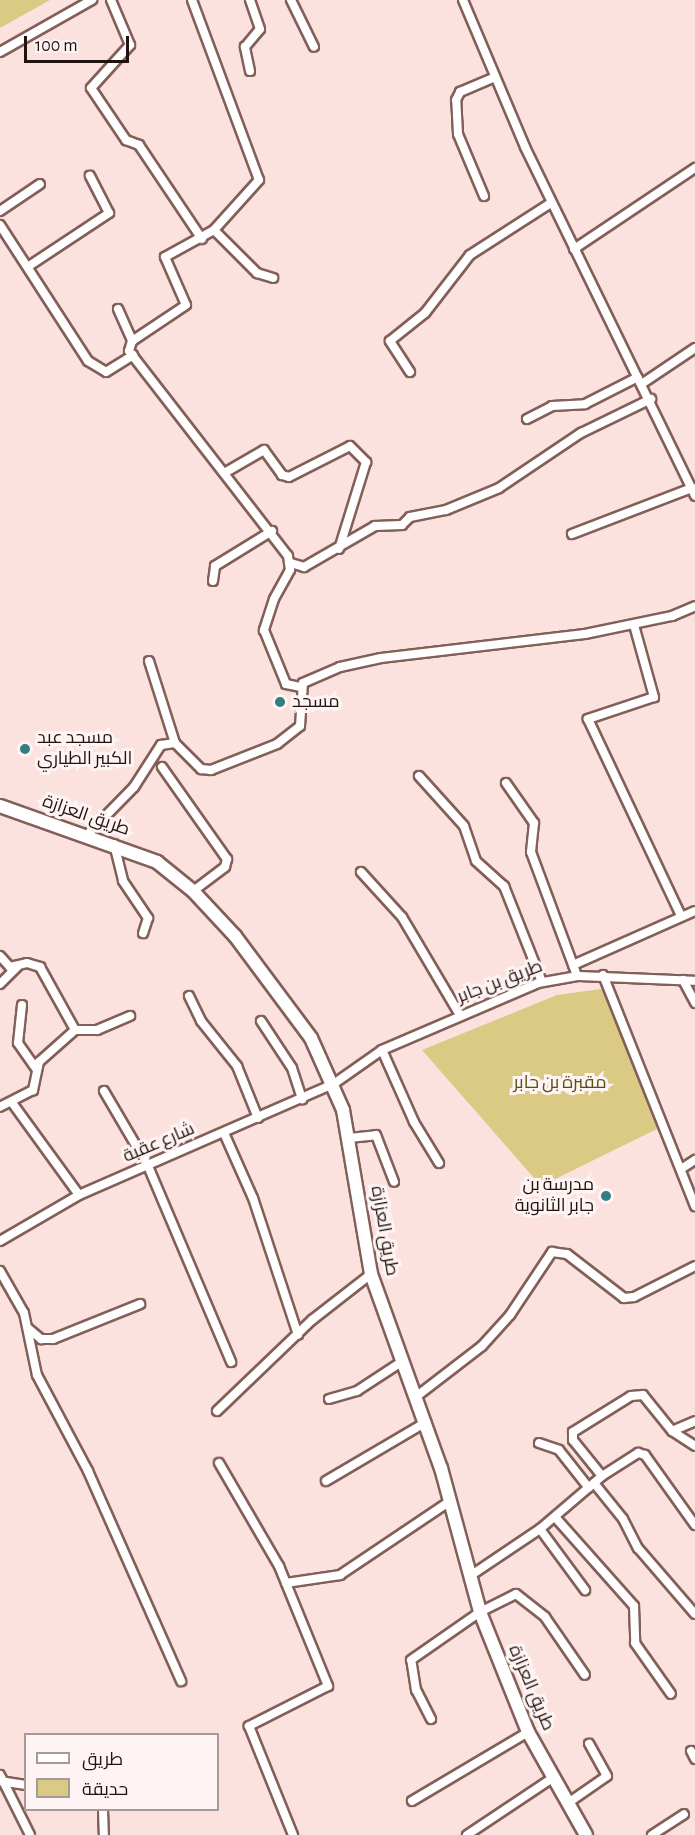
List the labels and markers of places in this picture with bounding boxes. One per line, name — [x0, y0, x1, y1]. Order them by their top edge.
place label: مسجد — [292, 691, 340, 713]
marker: مسجد — [273, 695, 287, 709]
place label: مسجد عبد الكبير الطياري — [37, 728, 132, 771]
marker: مسجد عبد الكبير الطياري — [18, 742, 32, 756]
place label: مدرسة بن جابر الثانوية — [515, 1175, 594, 1218]
marker: مدرسة بن جابر الثانوية — [599, 1189, 613, 1203]

